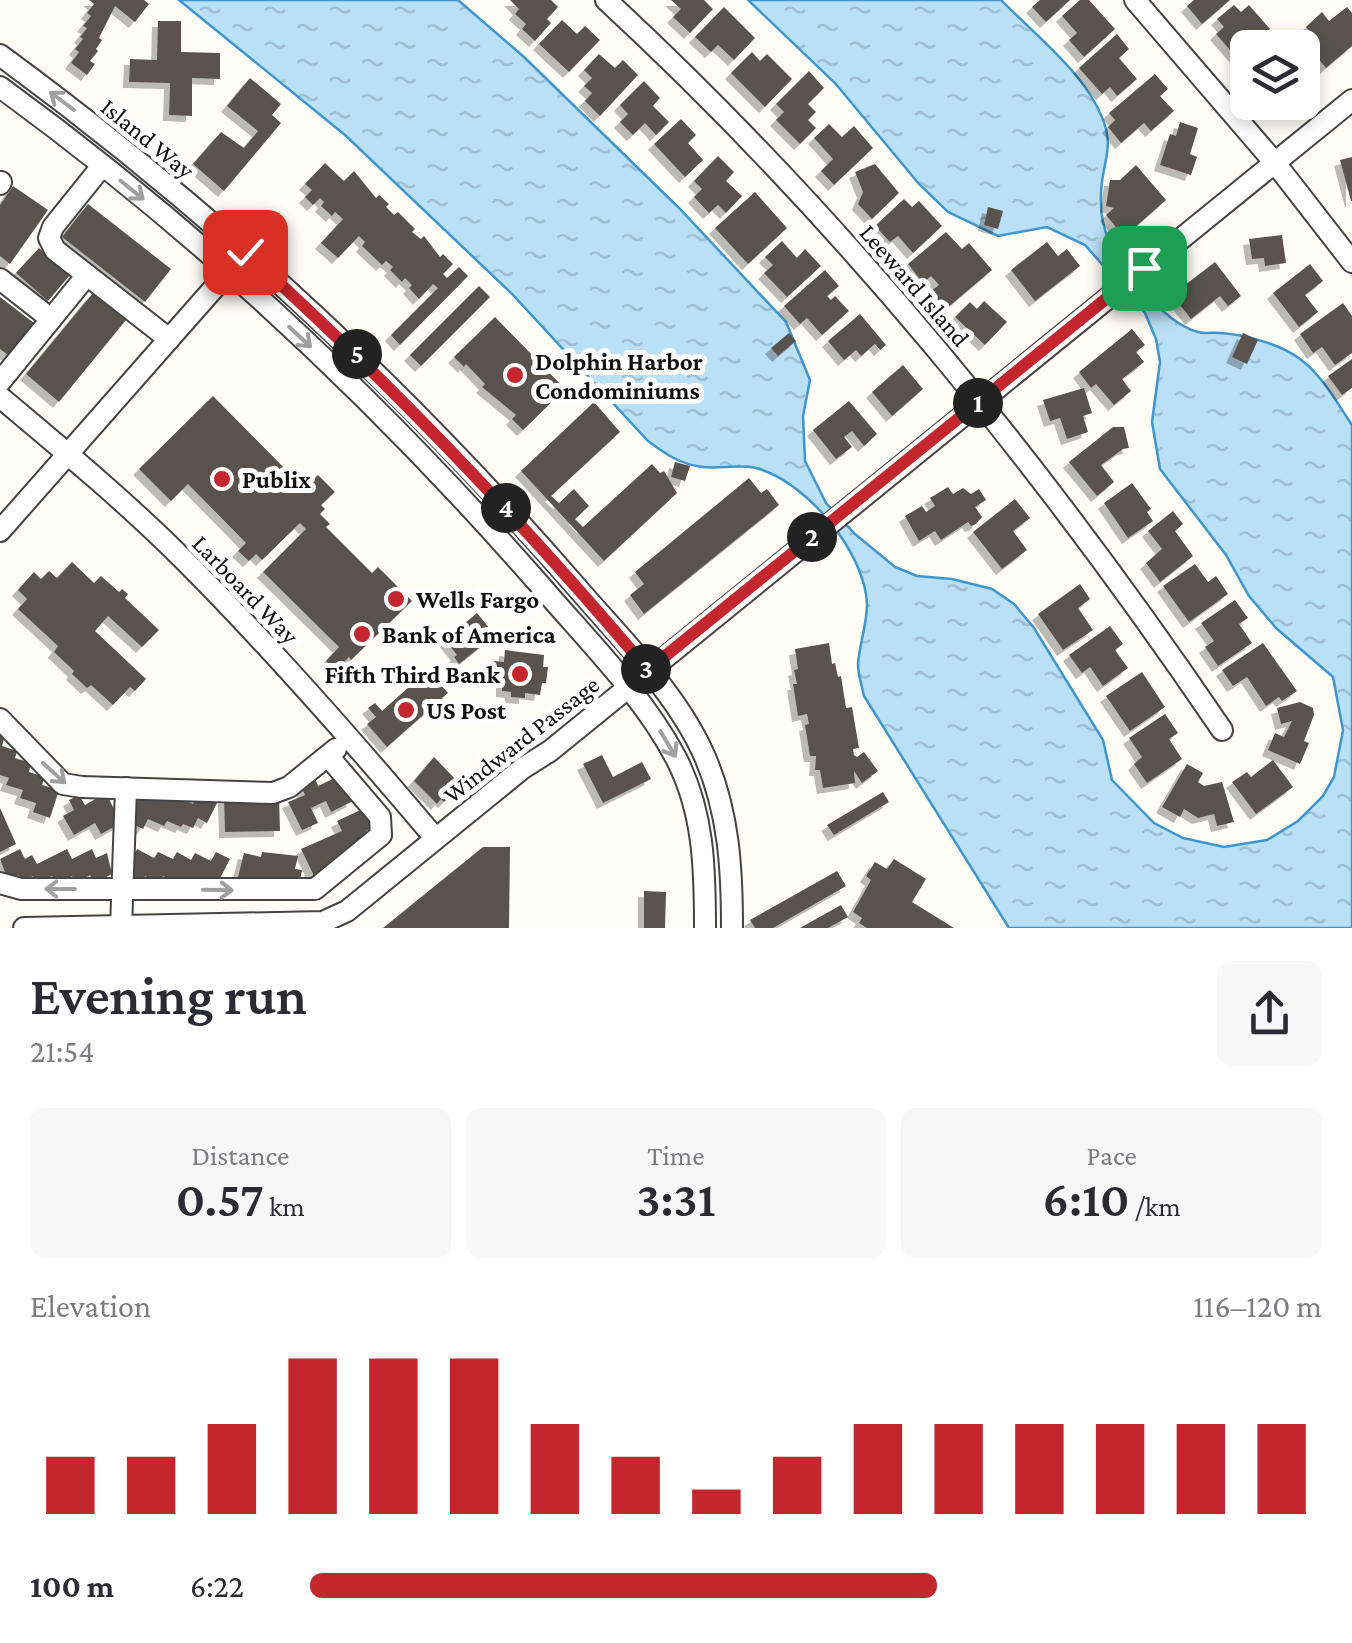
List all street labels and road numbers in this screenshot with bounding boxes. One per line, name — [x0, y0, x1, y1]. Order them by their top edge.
street label: Island Way — [95, 93, 200, 185]
street label: Leeward Island — [854, 219, 975, 352]
street label: Larboard Way — [186, 529, 305, 650]
street label: Windward Passage — [438, 670, 605, 809]

